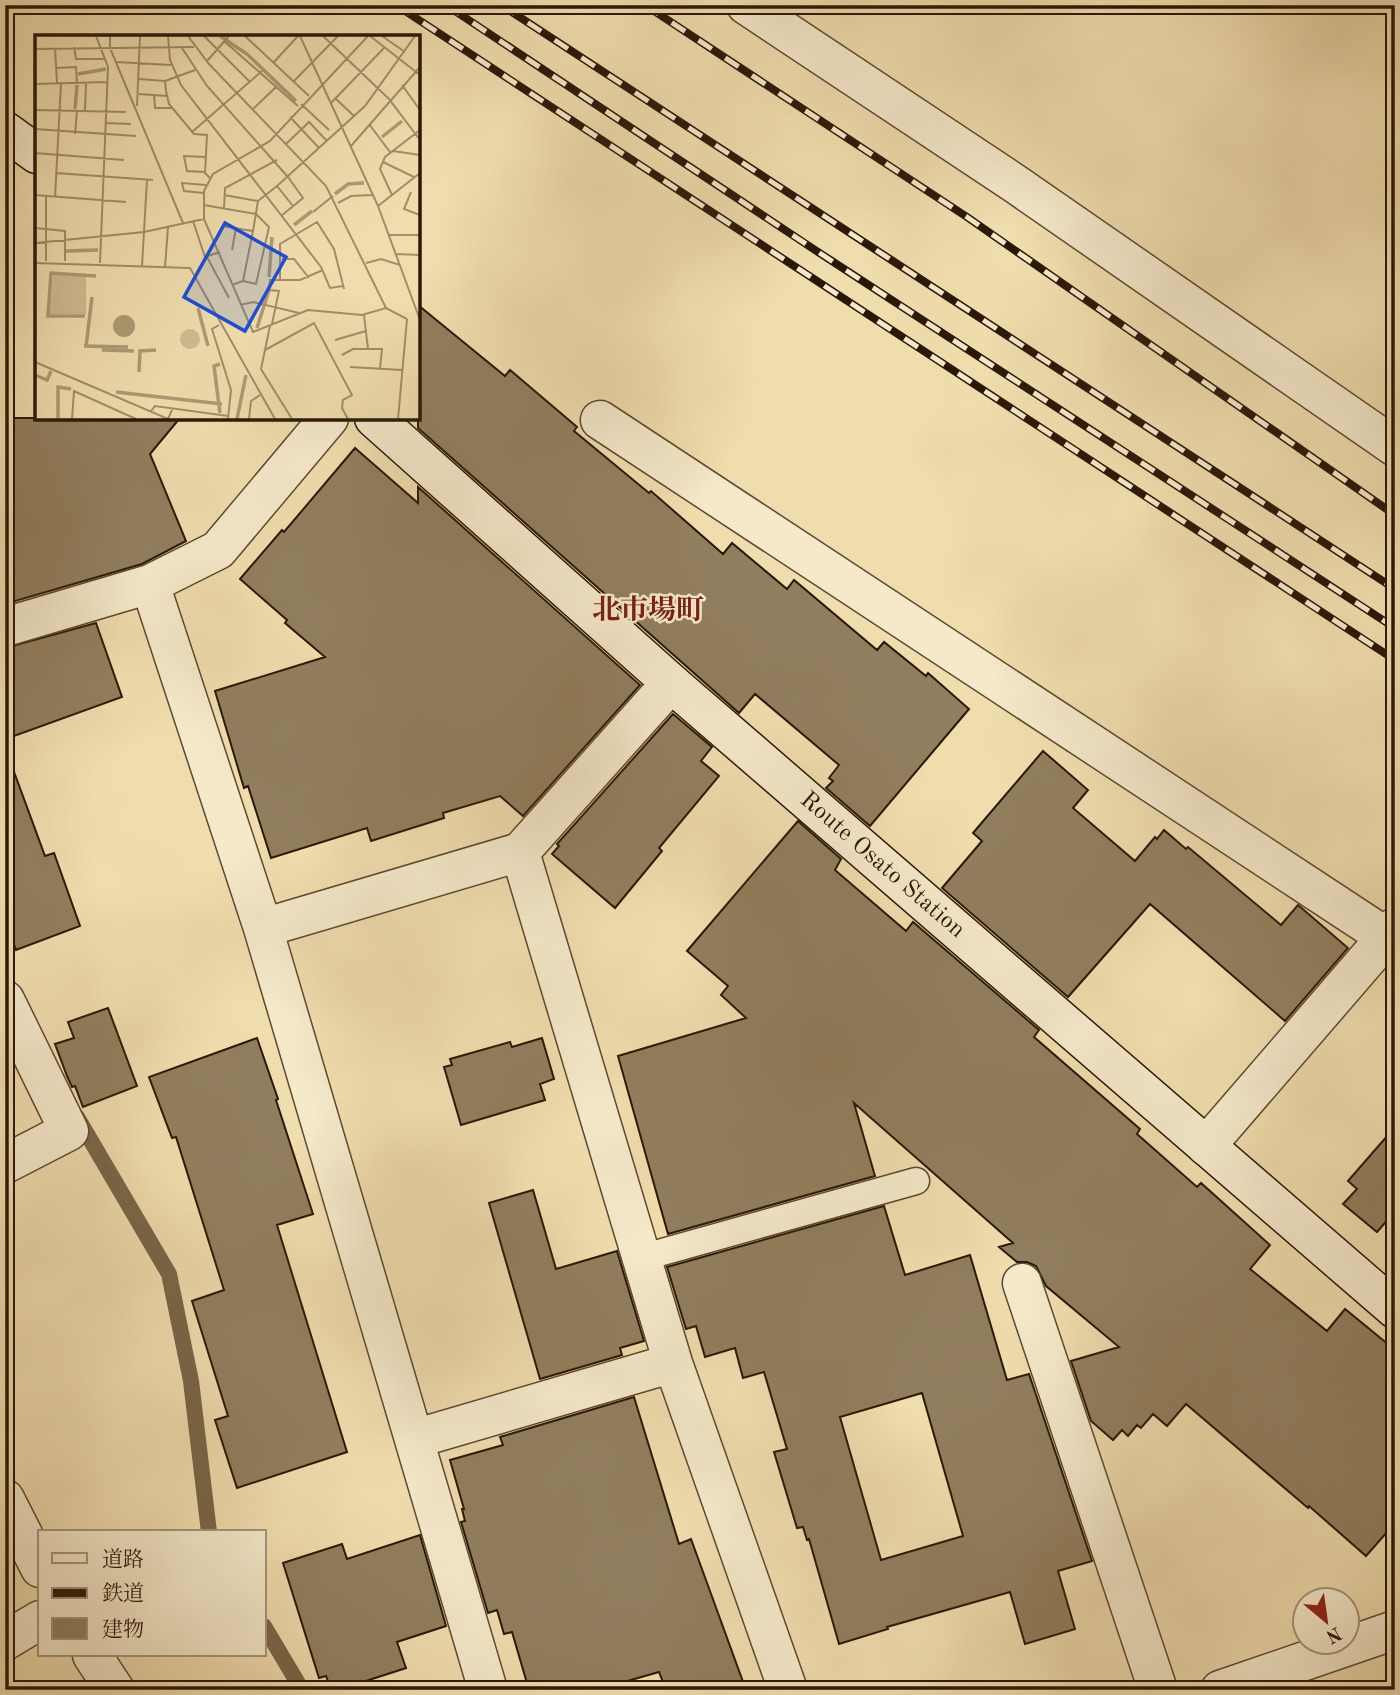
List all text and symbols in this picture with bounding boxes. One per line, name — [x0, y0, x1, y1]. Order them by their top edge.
inset map — [35, 35, 420, 420]
district label: 北市場町 — [592, 595, 704, 626]
street label: Route Osato Station — [795, 788, 969, 943]
legend — [38, 1530, 266, 1656]
text: 道路 — [102, 1548, 144, 1571]
text: 鉄道 — [102, 1582, 144, 1605]
north arrow — [1292, 1586, 1362, 1656]
text: 建物 — [102, 1618, 144, 1641]
text: N — [1322, 1622, 1344, 1646]

